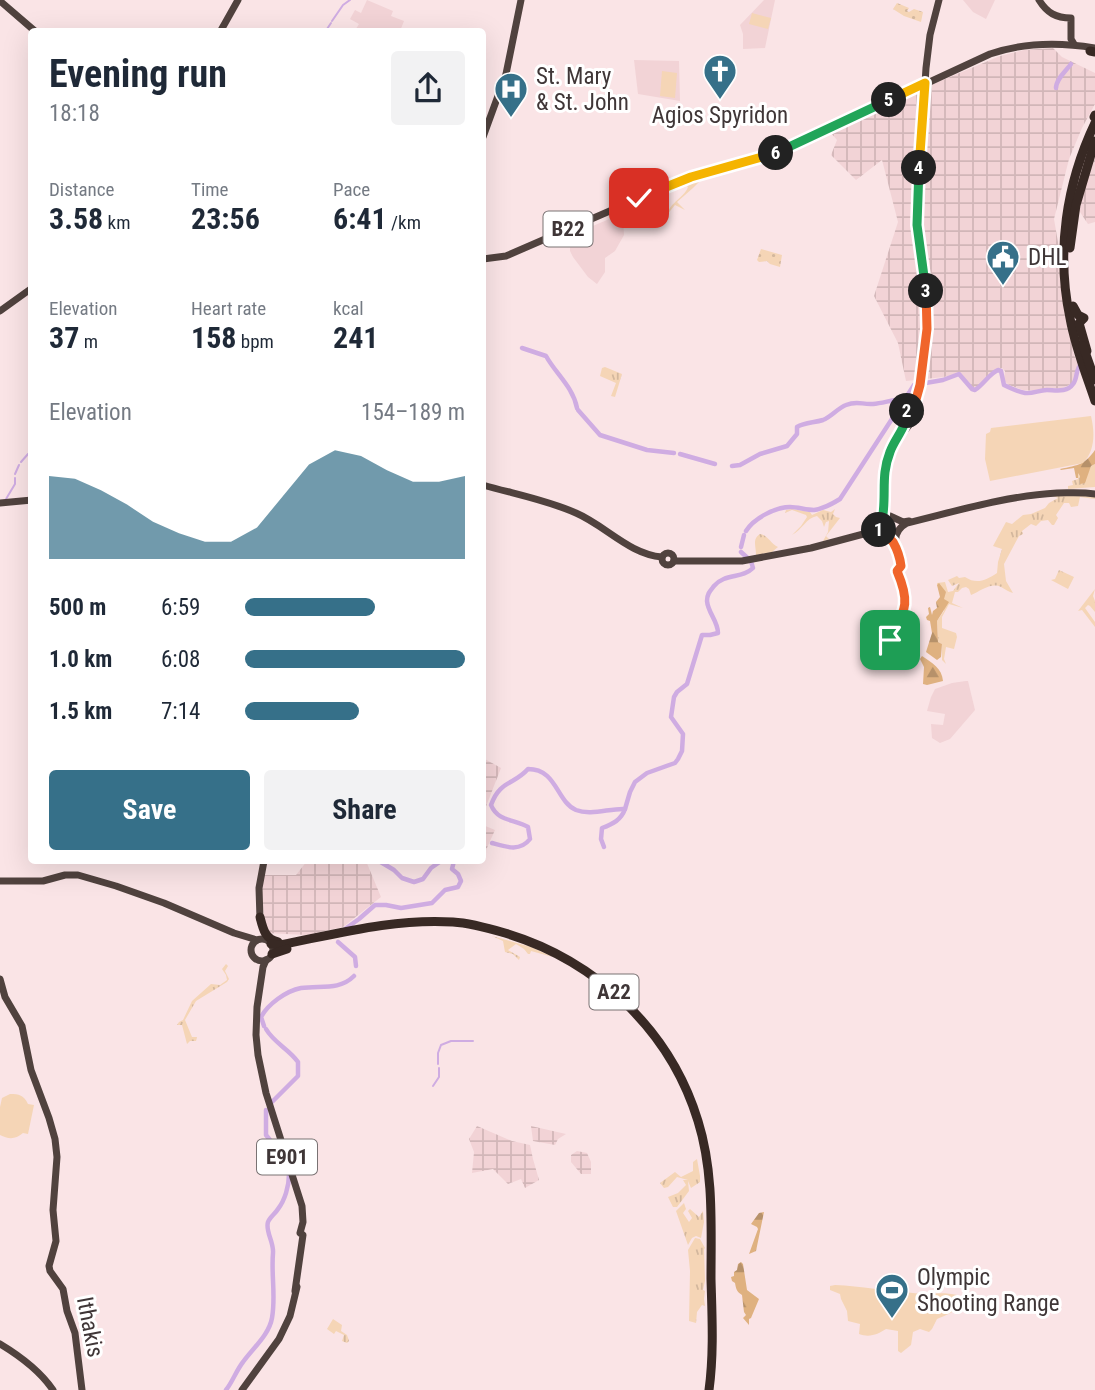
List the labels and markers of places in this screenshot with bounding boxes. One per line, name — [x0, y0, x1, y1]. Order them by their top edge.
church icon: Agios Spyridon — [701, 52, 739, 101]
place label: St. Mary & St. John — [536, 63, 629, 116]
hospital icon: St. Mary & St. John — [492, 70, 530, 119]
pin: 5 — [872, 82, 906, 118]
place label: Agios Spyridon — [652, 102, 788, 129]
pin: 6 — [758, 136, 794, 170]
pin: 4 — [902, 150, 936, 186]
pin — [609, 168, 669, 228]
public building icon: DHL — [984, 238, 1022, 287]
place label: DHL — [1028, 244, 1066, 271]
pin: 3 — [908, 274, 944, 308]
pin: 2 — [890, 394, 925, 428]
pin: 1 — [862, 512, 896, 548]
pin — [860, 610, 920, 670]
place label: Olympic Shooting Range — [917, 1264, 1059, 1317]
sports icon: Olympic Shooting Range — [873, 1271, 911, 1320]

